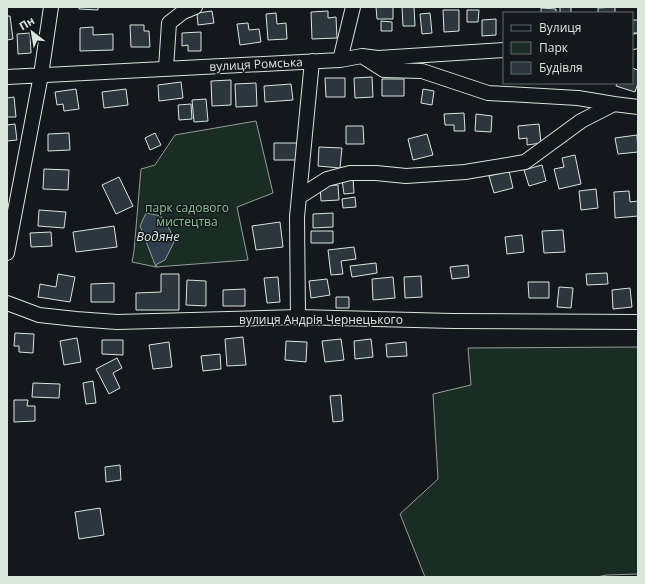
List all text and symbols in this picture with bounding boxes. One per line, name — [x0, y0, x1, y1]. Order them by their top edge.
north arrow — [12, 12, 52, 52]
legend — [503, 12, 633, 84]
text: Пн — [16, 13, 37, 33]
text: Вулиця — [539, 19, 581, 36]
text: Парк — [539, 39, 569, 56]
street label: вулиця Ромська — [209, 53, 303, 75]
text: Будівля — [539, 59, 583, 76]
park label: парк садового мистецтва — [145, 199, 229, 230]
water label: Водяне — [136, 227, 180, 245]
street label: вулиця Андрія Чернецького — [239, 311, 403, 328]

